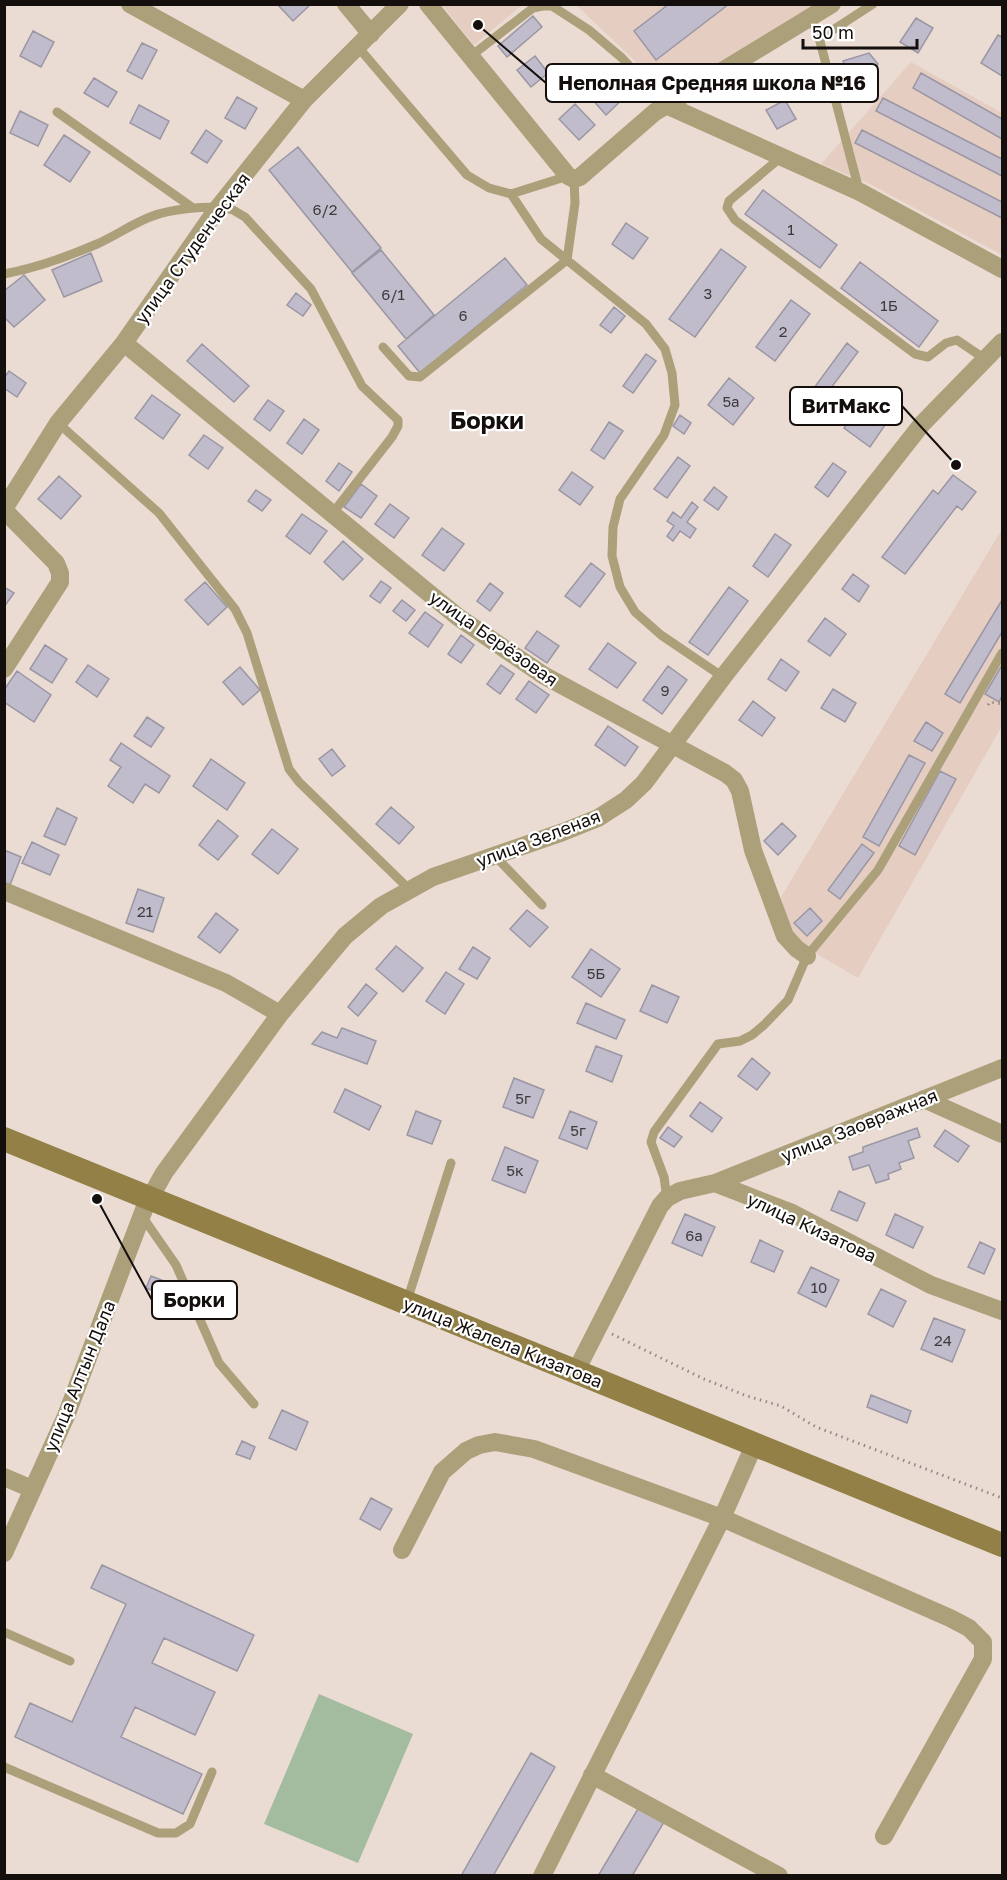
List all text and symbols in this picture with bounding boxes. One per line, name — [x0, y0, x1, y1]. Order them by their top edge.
scale bar — [803, 12, 917, 50]
text: 50 m — [812, 21, 854, 43]
callout: Неполная Средняя школа №16 — [546, 64, 878, 102]
text: Неполная Средняя школа №16 — [558, 70, 866, 94]
street label: улица Студенческая — [130, 168, 254, 328]
house number: 6/2 — [313, 200, 337, 218]
house number: 1 — [787, 220, 795, 238]
house number: 3 — [704, 284, 712, 302]
house number: 6/1 — [381, 285, 405, 303]
house number: 1Б — [880, 296, 898, 314]
house number: 6 — [458, 306, 468, 324]
house number: 2 — [779, 322, 787, 340]
callout: ВитМакс — [790, 387, 902, 425]
house number: 5а — [722, 392, 740, 410]
text: ВитМакс — [802, 393, 890, 417]
district label: Борки — [450, 405, 524, 434]
street label: улица Берёзовая — [425, 585, 563, 691]
house number: 9 — [660, 681, 670, 699]
street label: улица Зеленая — [473, 804, 603, 872]
house number: 21 — [137, 902, 153, 920]
house number: 5Б — [587, 964, 605, 982]
street label: улица Заовражная — [777, 1084, 941, 1166]
house number: 5г — [515, 1089, 531, 1107]
house number: 5г — [570, 1121, 586, 1139]
house number: 5к — [506, 1161, 524, 1179]
street label: улица Кизатова — [744, 1187, 880, 1267]
house number: 6а — [685, 1226, 703, 1244]
house number: 10 — [811, 1278, 827, 1296]
callout: Борки — [152, 1281, 237, 1319]
text: Борки — [163, 1287, 225, 1311]
street label: улица Жалела Кизатова — [400, 1292, 606, 1392]
street label: улица Алтын Дала — [39, 1297, 119, 1455]
house number: 24 — [934, 1331, 952, 1349]

